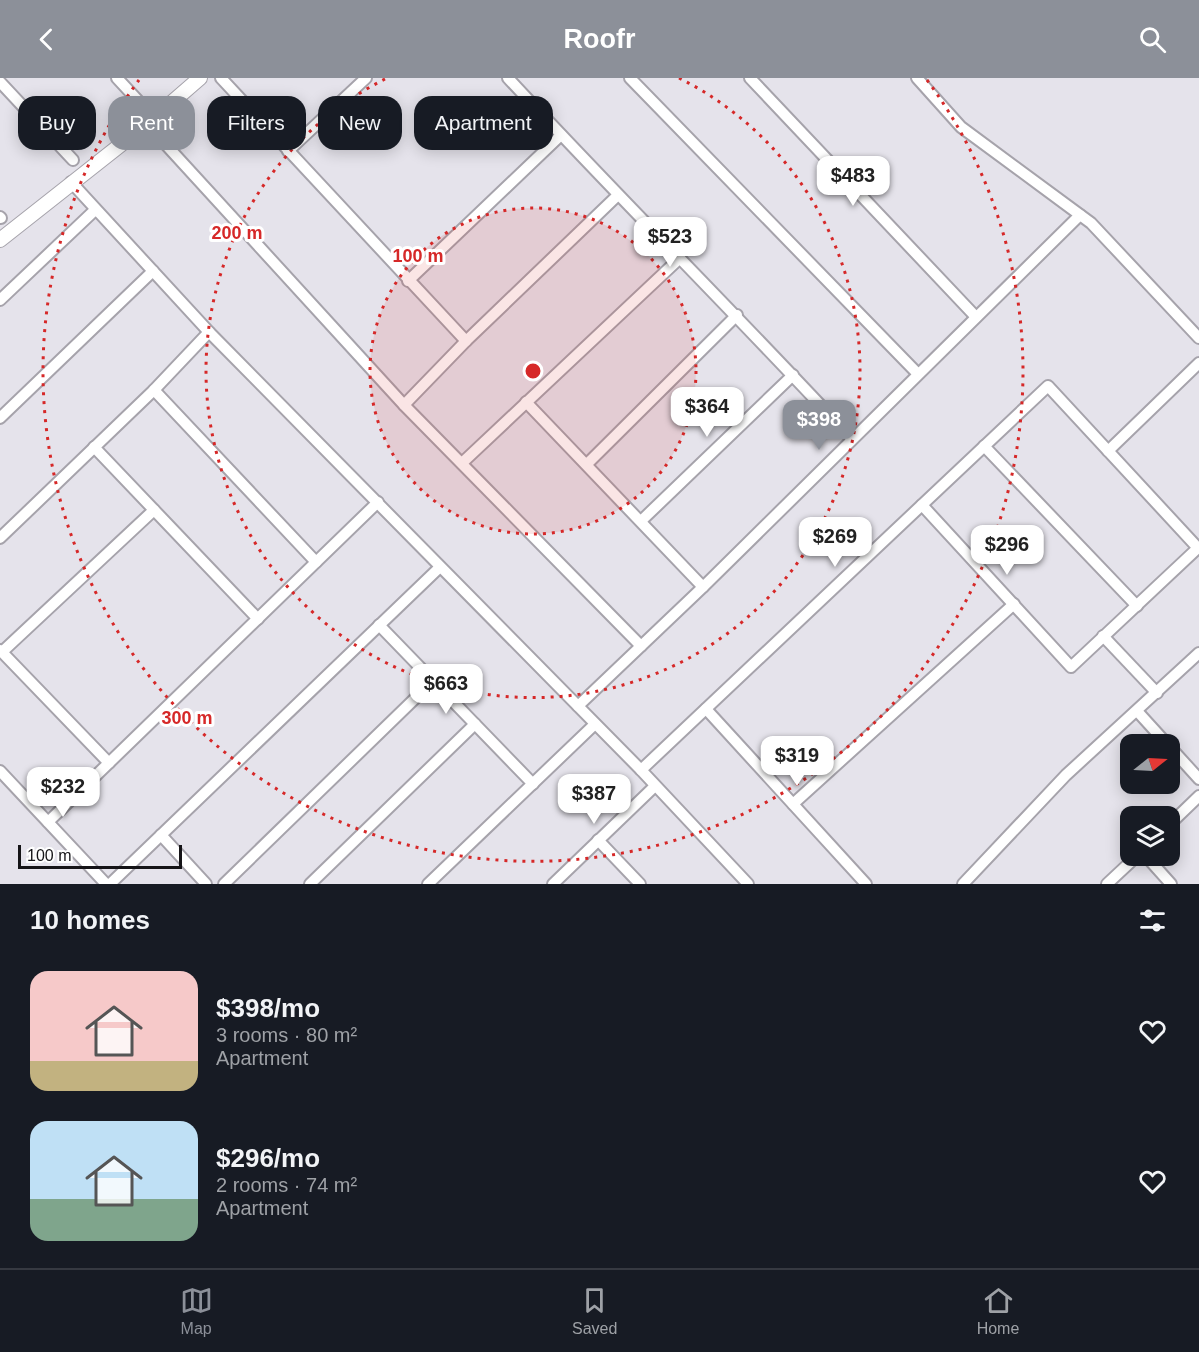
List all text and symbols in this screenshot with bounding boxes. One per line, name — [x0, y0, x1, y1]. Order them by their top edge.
icon: back — [30, 23, 63, 56]
icon: search — [1136, 23, 1169, 56]
text: Roofr — [564, 24, 635, 54]
chip: Buy — [18, 96, 96, 150]
chip: Rent — [108, 96, 195, 150]
chip: Filters — [207, 96, 306, 150]
chip: New — [318, 96, 402, 150]
chip: Apartment — [414, 96, 553, 150]
pin: $483 — [817, 156, 889, 207]
text: $483 — [831, 164, 875, 186]
pin: $523 — [634, 217, 706, 268]
text: 200 m — [211, 223, 263, 243]
text: $523 — [648, 225, 692, 247]
text: 100 m — [392, 246, 444, 266]
centre of rings — [523, 361, 543, 381]
pin: $364 — [671, 387, 743, 438]
text: $364 — [685, 395, 729, 417]
pin: $398 — [783, 400, 855, 451]
text: $398 — [797, 408, 841, 430]
pin: $269 — [799, 517, 871, 568]
text: $269 — [813, 525, 857, 547]
pin: $296 — [971, 525, 1043, 576]
text: $296 — [985, 533, 1029, 555]
pin: $663 — [410, 664, 482, 715]
text: $663 — [424, 672, 468, 694]
text: 300 m — [161, 708, 213, 728]
north arrow — [1120, 734, 1180, 794]
map controls — [1120, 734, 1180, 866]
pin: $319 — [761, 736, 833, 787]
text: $319 — [775, 744, 819, 766]
pin: $232 — [27, 767, 99, 818]
pin: $387 — [558, 774, 630, 825]
text: $232 — [41, 775, 85, 797]
text: $387 — [572, 782, 616, 804]
button: layers — [1120, 806, 1180, 866]
scale bar — [18, 842, 182, 870]
text: 100 m — [27, 847, 71, 864]
icon: filters — [1136, 904, 1169, 937]
text: 10 homes — [30, 905, 150, 935]
text: $398/mo — [216, 993, 320, 1023]
icon: home — [78, 995, 150, 1067]
icon: heart — [1136, 1015, 1169, 1048]
text: 3 rooms · 80 m² — [216, 1024, 357, 1046]
text: Apartment — [216, 1047, 308, 1069]
text: $296/mo — [216, 1143, 320, 1173]
icon: home — [78, 1145, 150, 1217]
icon: heart — [1136, 1165, 1169, 1198]
text: 2 rooms · 74 m² — [216, 1174, 357, 1196]
text: Apartment — [216, 1197, 308, 1219]
tab: Map — [180, 1284, 213, 1338]
tab: Saved — [572, 1284, 617, 1338]
tab: Home — [977, 1284, 1019, 1338]

